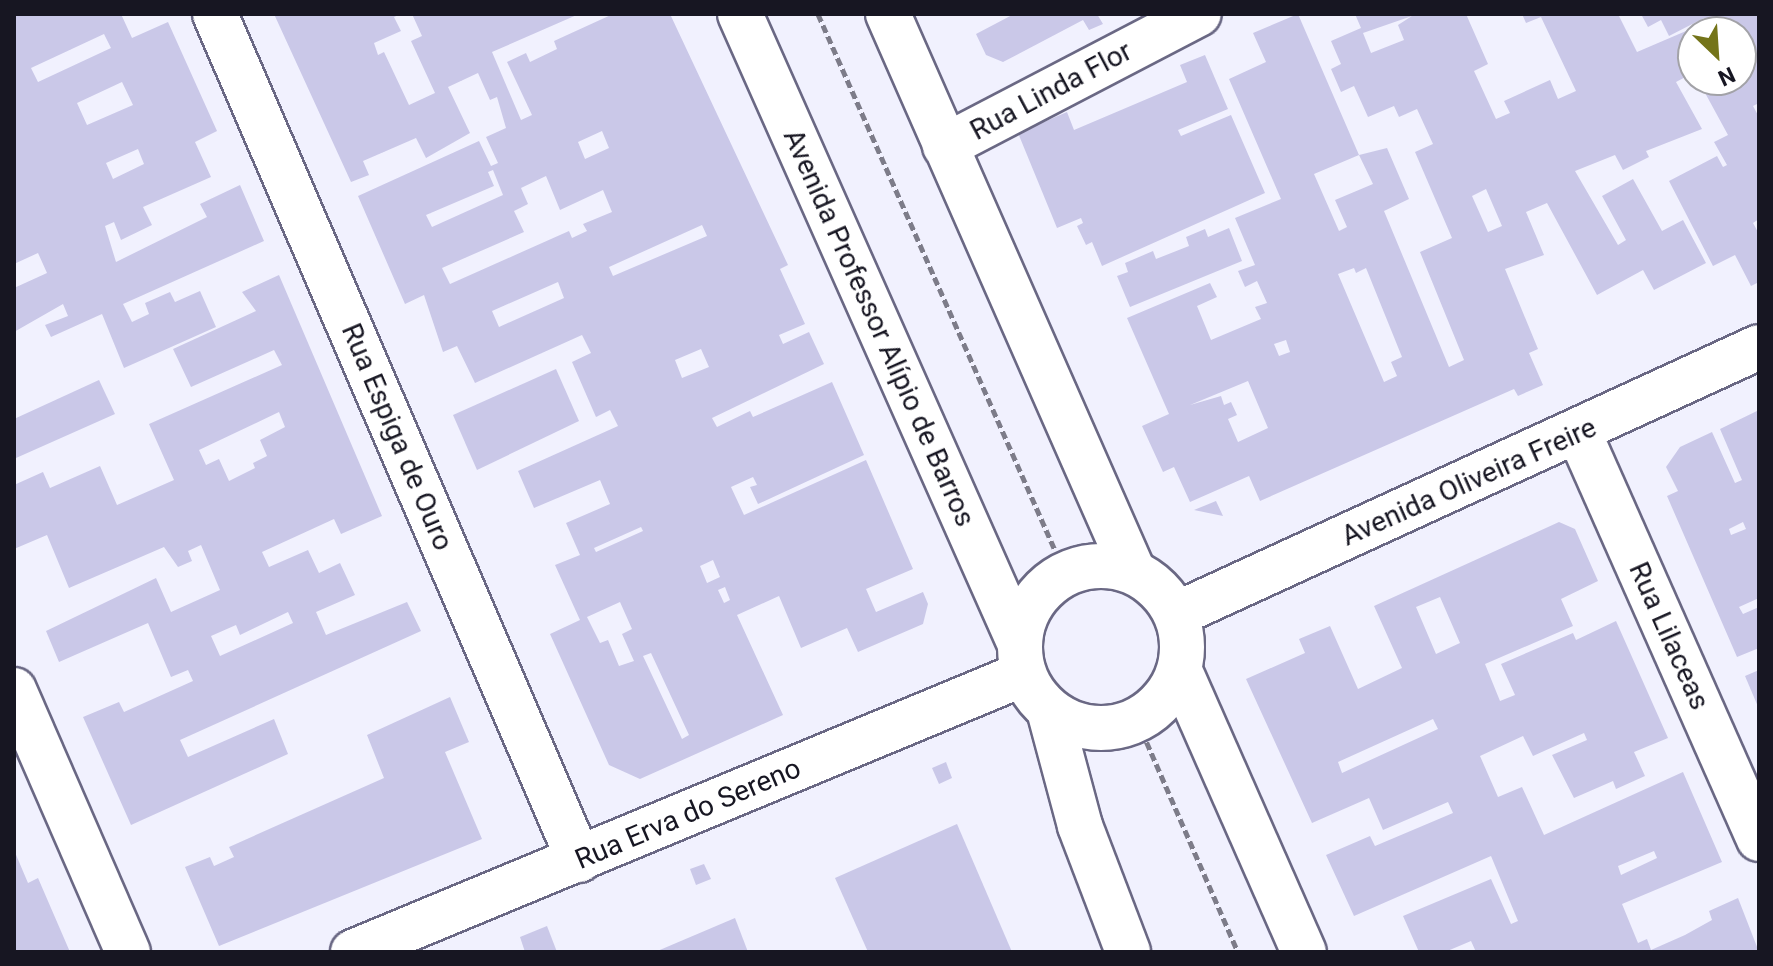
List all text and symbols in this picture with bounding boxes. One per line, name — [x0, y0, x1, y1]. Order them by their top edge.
north arrow — [1677, 16, 1757, 96]
street label: Rua Linda Flor — [965, 34, 1137, 148]
text: N — [1714, 62, 1739, 91]
street label: Avenida Professor Alípio de Barros — [776, 124, 982, 532]
street label: Rua Espiga de Ouro — [334, 319, 460, 555]
street label: Avenida Oliveira Freire — [1336, 411, 1602, 553]
street label: Rua Lilaceas — [1622, 557, 1716, 715]
street label: Rua Erva do Sereno — [570, 751, 806, 877]

